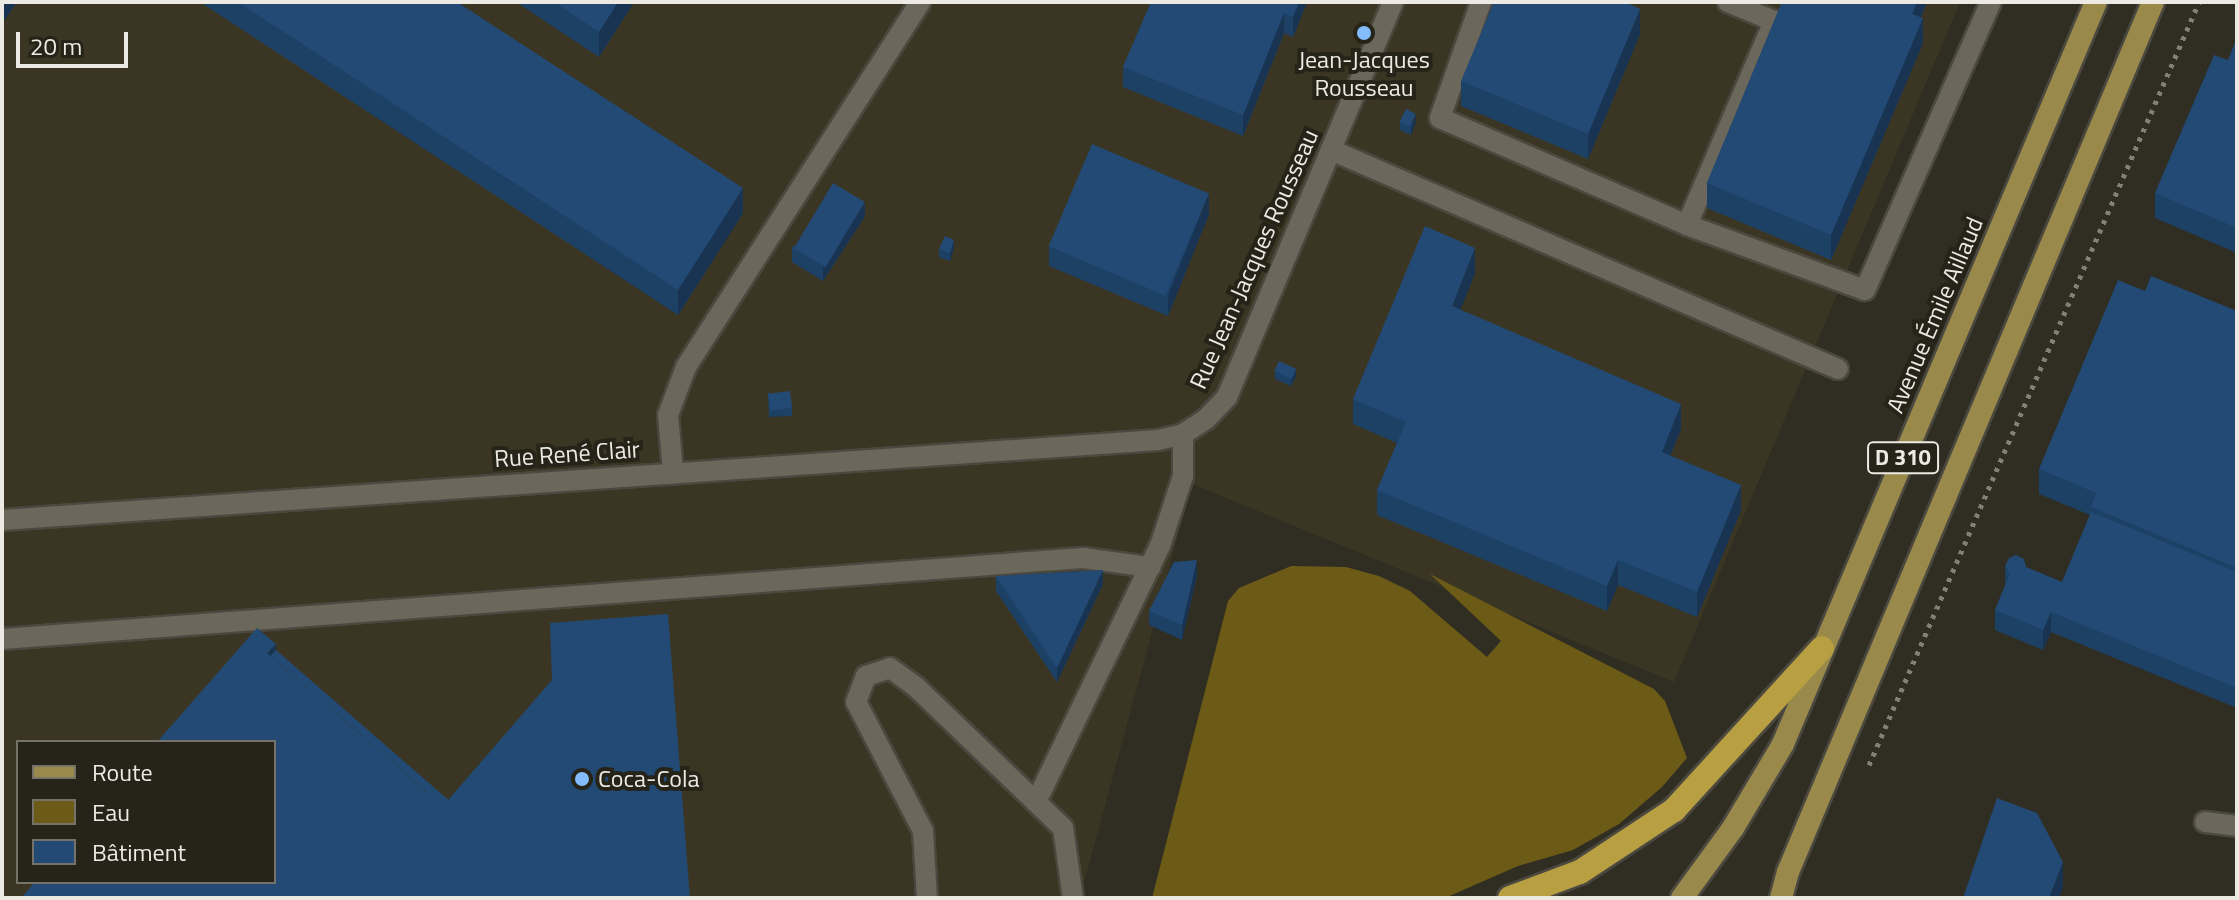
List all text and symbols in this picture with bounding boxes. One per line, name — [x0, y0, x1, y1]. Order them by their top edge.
scale bar — [20, 16, 132, 66]
marker: Jean-Jacques Rousseau — [1355, 24, 1373, 42]
text: 20 m — [30, 28, 82, 64]
place label: Jean-Jacques Rousseau — [1298, 46, 1430, 102]
street label: Rue Jean-Jacques Rousseau — [1184, 125, 1324, 393]
street label: Avenue Émile Aillaud — [1881, 213, 1989, 417]
street label: Rue René Clair — [493, 435, 641, 473]
road number: D 310 — [1867, 440, 1939, 476]
legend — [16, 740, 276, 884]
text: Route — [92, 754, 153, 790]
place label: Coca-Cola — [598, 765, 700, 793]
marker: Coca-Cola — [573, 770, 591, 788]
text: Eau — [92, 794, 130, 830]
text: Bâtiment — [92, 834, 186, 870]

